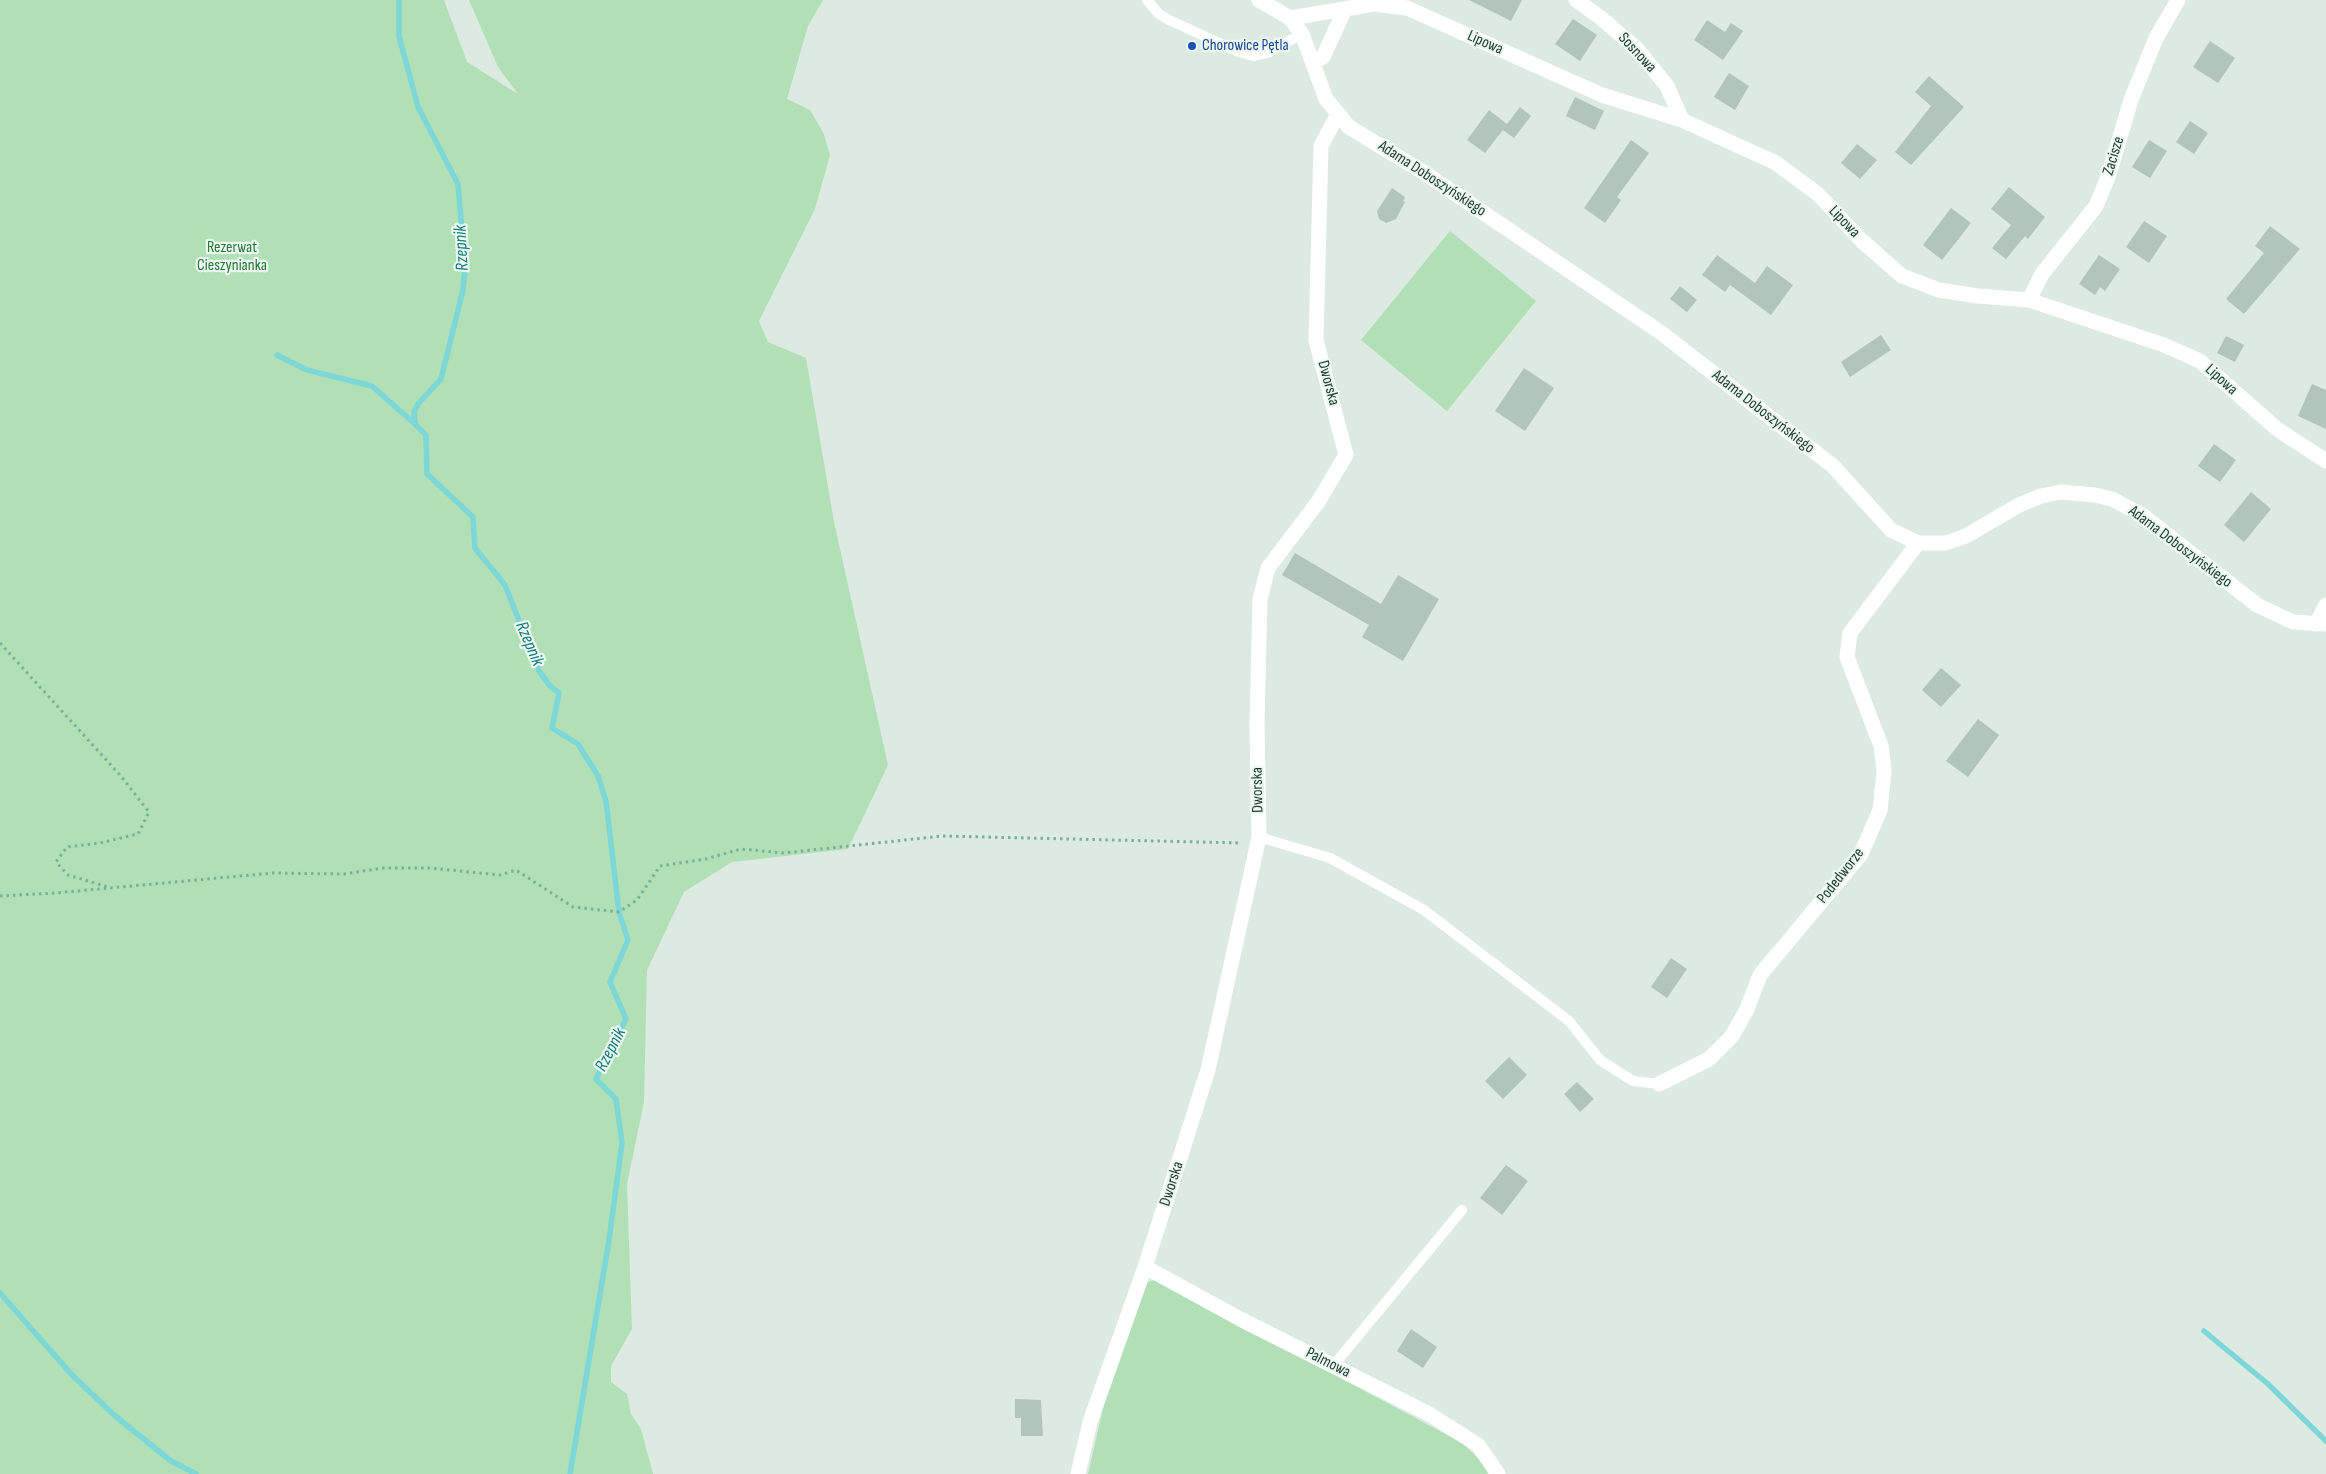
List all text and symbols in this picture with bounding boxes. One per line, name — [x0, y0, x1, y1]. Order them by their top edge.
street label: Lipowa — [1464, 27, 1506, 59]
street label: Sosnowa — [1614, 29, 1660, 77]
place label: Chorowice Pętla — [1202, 36, 1289, 56]
marker: Chorowice Pętla — [1186, 40, 1198, 52]
street label: Zacisze — [2099, 134, 2129, 178]
street label: Adama Doboszyńskiego — [1374, 137, 1490, 221]
street label: Lipowa — [1824, 202, 1864, 242]
water label: Rzepnik — [450, 224, 474, 272]
park label: Rezerwat Cieszynianka — [197, 238, 267, 276]
street label: Dworska — [1313, 358, 1343, 408]
street label: Lipowa — [2201, 360, 2241, 400]
street label: Adama Doboszyńskiego — [1708, 366, 1818, 458]
street label: Adama Doboszyńskiego — [2124, 502, 2236, 592]
water label: Rzepnik — [510, 619, 548, 669]
street label: Dworska — [1248, 767, 1268, 813]
street label: Podedworze — [1813, 844, 1869, 908]
water label: Rzepnik — [591, 1025, 631, 1075]
street label: Dworska — [1156, 1159, 1188, 1209]
street label: Palmowa — [1302, 1344, 1354, 1382]

